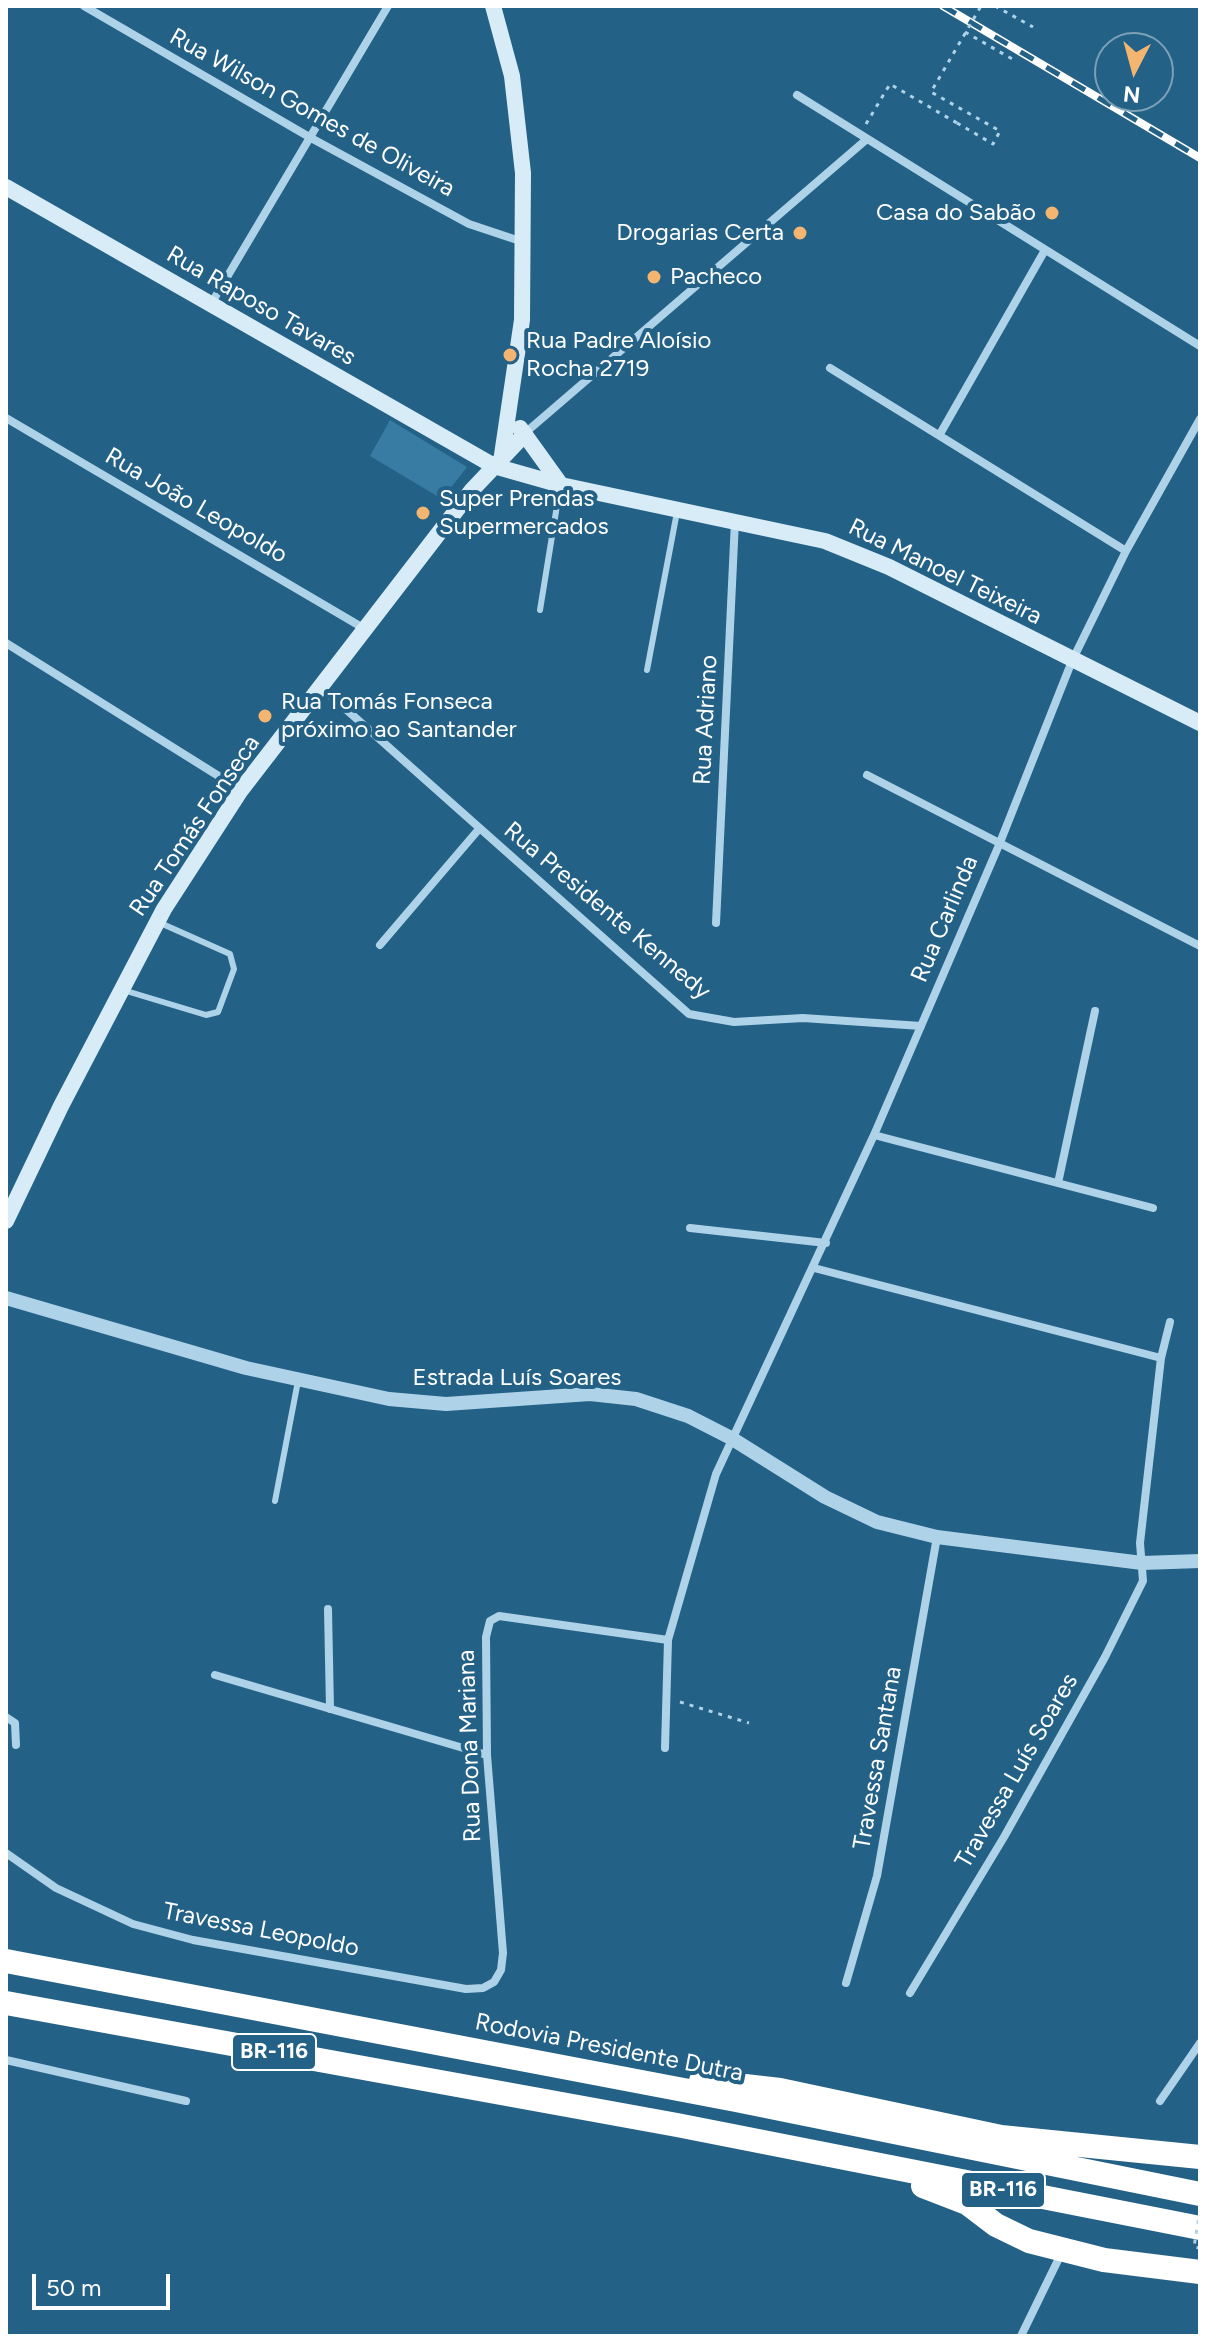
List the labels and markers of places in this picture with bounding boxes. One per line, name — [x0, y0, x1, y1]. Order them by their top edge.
place label: Casa do Sabão — [876, 199, 1036, 227]
marker: Casa do Sabão — [1043, 204, 1061, 222]
place label: Drogarias Certa — [616, 219, 784, 247]
marker: Drogarias Certa — [791, 224, 809, 242]
place label: Pacheco — [670, 263, 762, 291]
marker: Pacheco — [645, 268, 663, 286]
place label: Rua Padre Aloísio Rocha 2719 — [526, 327, 711, 383]
marker: Rua Padre Aloísio Rocha 2719 — [501, 346, 519, 364]
place label: Super Prendas Supermercados — [439, 485, 609, 541]
marker: Super Prendas Supermercados — [414, 504, 432, 522]
place label: Rua Tomás Fonseca próximo ao Santander — [281, 688, 517, 744]
marker: Rua Tomás Fonseca próximo ao Santander — [256, 707, 274, 725]

